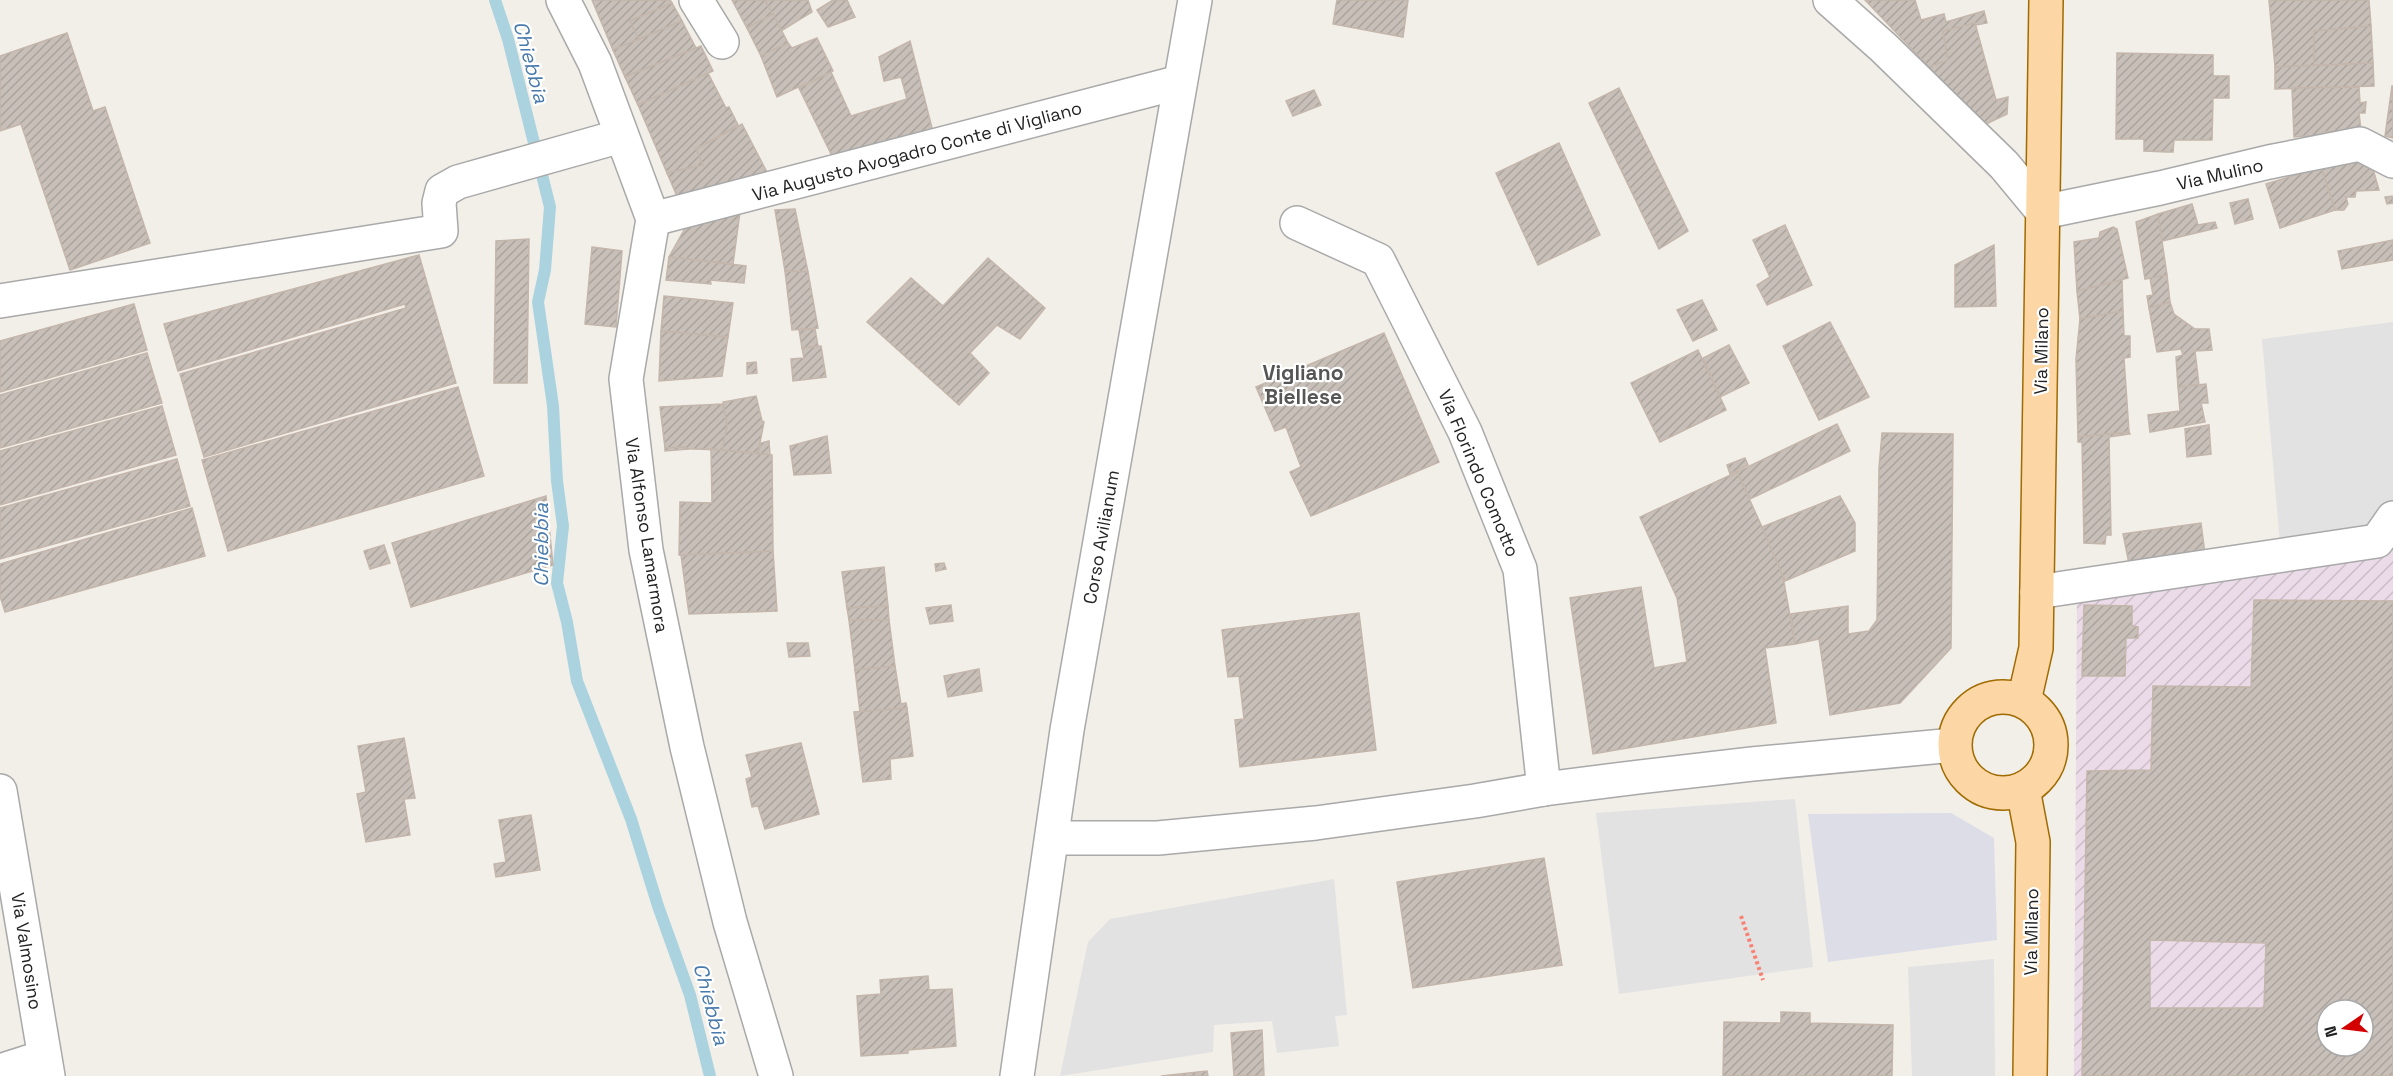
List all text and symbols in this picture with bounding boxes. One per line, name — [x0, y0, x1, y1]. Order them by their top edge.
water label: Chiebbia — [508, 18, 555, 106]
street label: Via Augusto Avogadro Conte di Vigliano — [750, 96, 1084, 206]
street label: Via Mulino — [2174, 153, 2266, 195]
street label: Via Milano — [2029, 307, 2053, 395]
district label: Vigliano Biellese — [1262, 359, 1344, 410]
street label: Via Florindo Comotto — [1433, 386, 1525, 560]
street label: Via Alfonso Lamarmora — [620, 436, 674, 634]
street label: Corso Avilianum — [1078, 468, 1124, 606]
water label: Chiebbia — [528, 503, 554, 587]
street label: Via Milano — [2019, 888, 2043, 976]
street label: Via Valmosino — [6, 891, 48, 1011]
water label: Chiebbia — [688, 960, 735, 1048]
north arrow — [2315, 998, 2375, 1058]
text: N — [2319, 1024, 2342, 1039]

